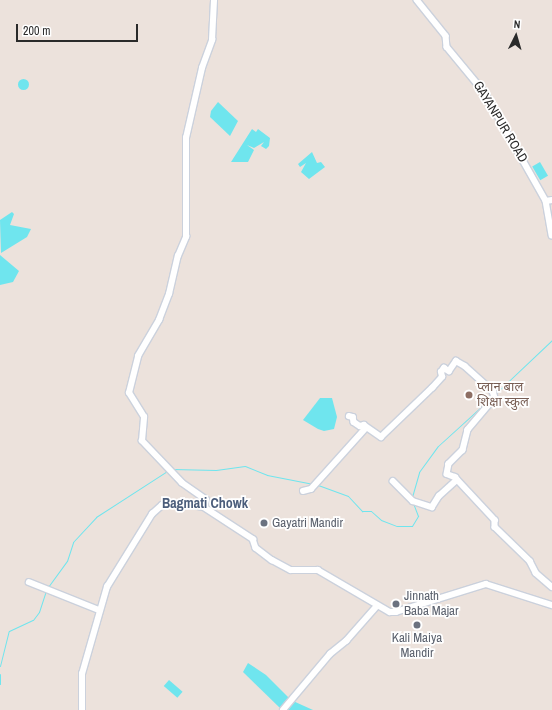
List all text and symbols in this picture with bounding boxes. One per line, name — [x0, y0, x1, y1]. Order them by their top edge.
scale bar — [18, 16, 140, 42]
north arrow — [496, 16, 536, 56]
text: N — [513, 17, 521, 31]
text: 200 m — [23, 23, 50, 39]
street label: GAYANPUR ROAD — [470, 79, 530, 165]
place label: प्लान बाल शिक्षा स्कुल — [477, 380, 529, 411]
marker: प्लान बाल शिक्षा स्कुल — [464, 390, 474, 400]
district label: Bagmati Chowk — [162, 495, 248, 511]
place label: Gayatri Mandir — [272, 515, 343, 531]
marker: Gayatri Mandir — [259, 518, 269, 528]
place label: Jinnath Baba Majar — [404, 589, 459, 620]
marker: Jinnath Baba Majar — [391, 599, 401, 609]
marker: Kali Maiya Mandir — [412, 620, 422, 630]
place label: Kali Maiya Mandir — [392, 631, 442, 662]

